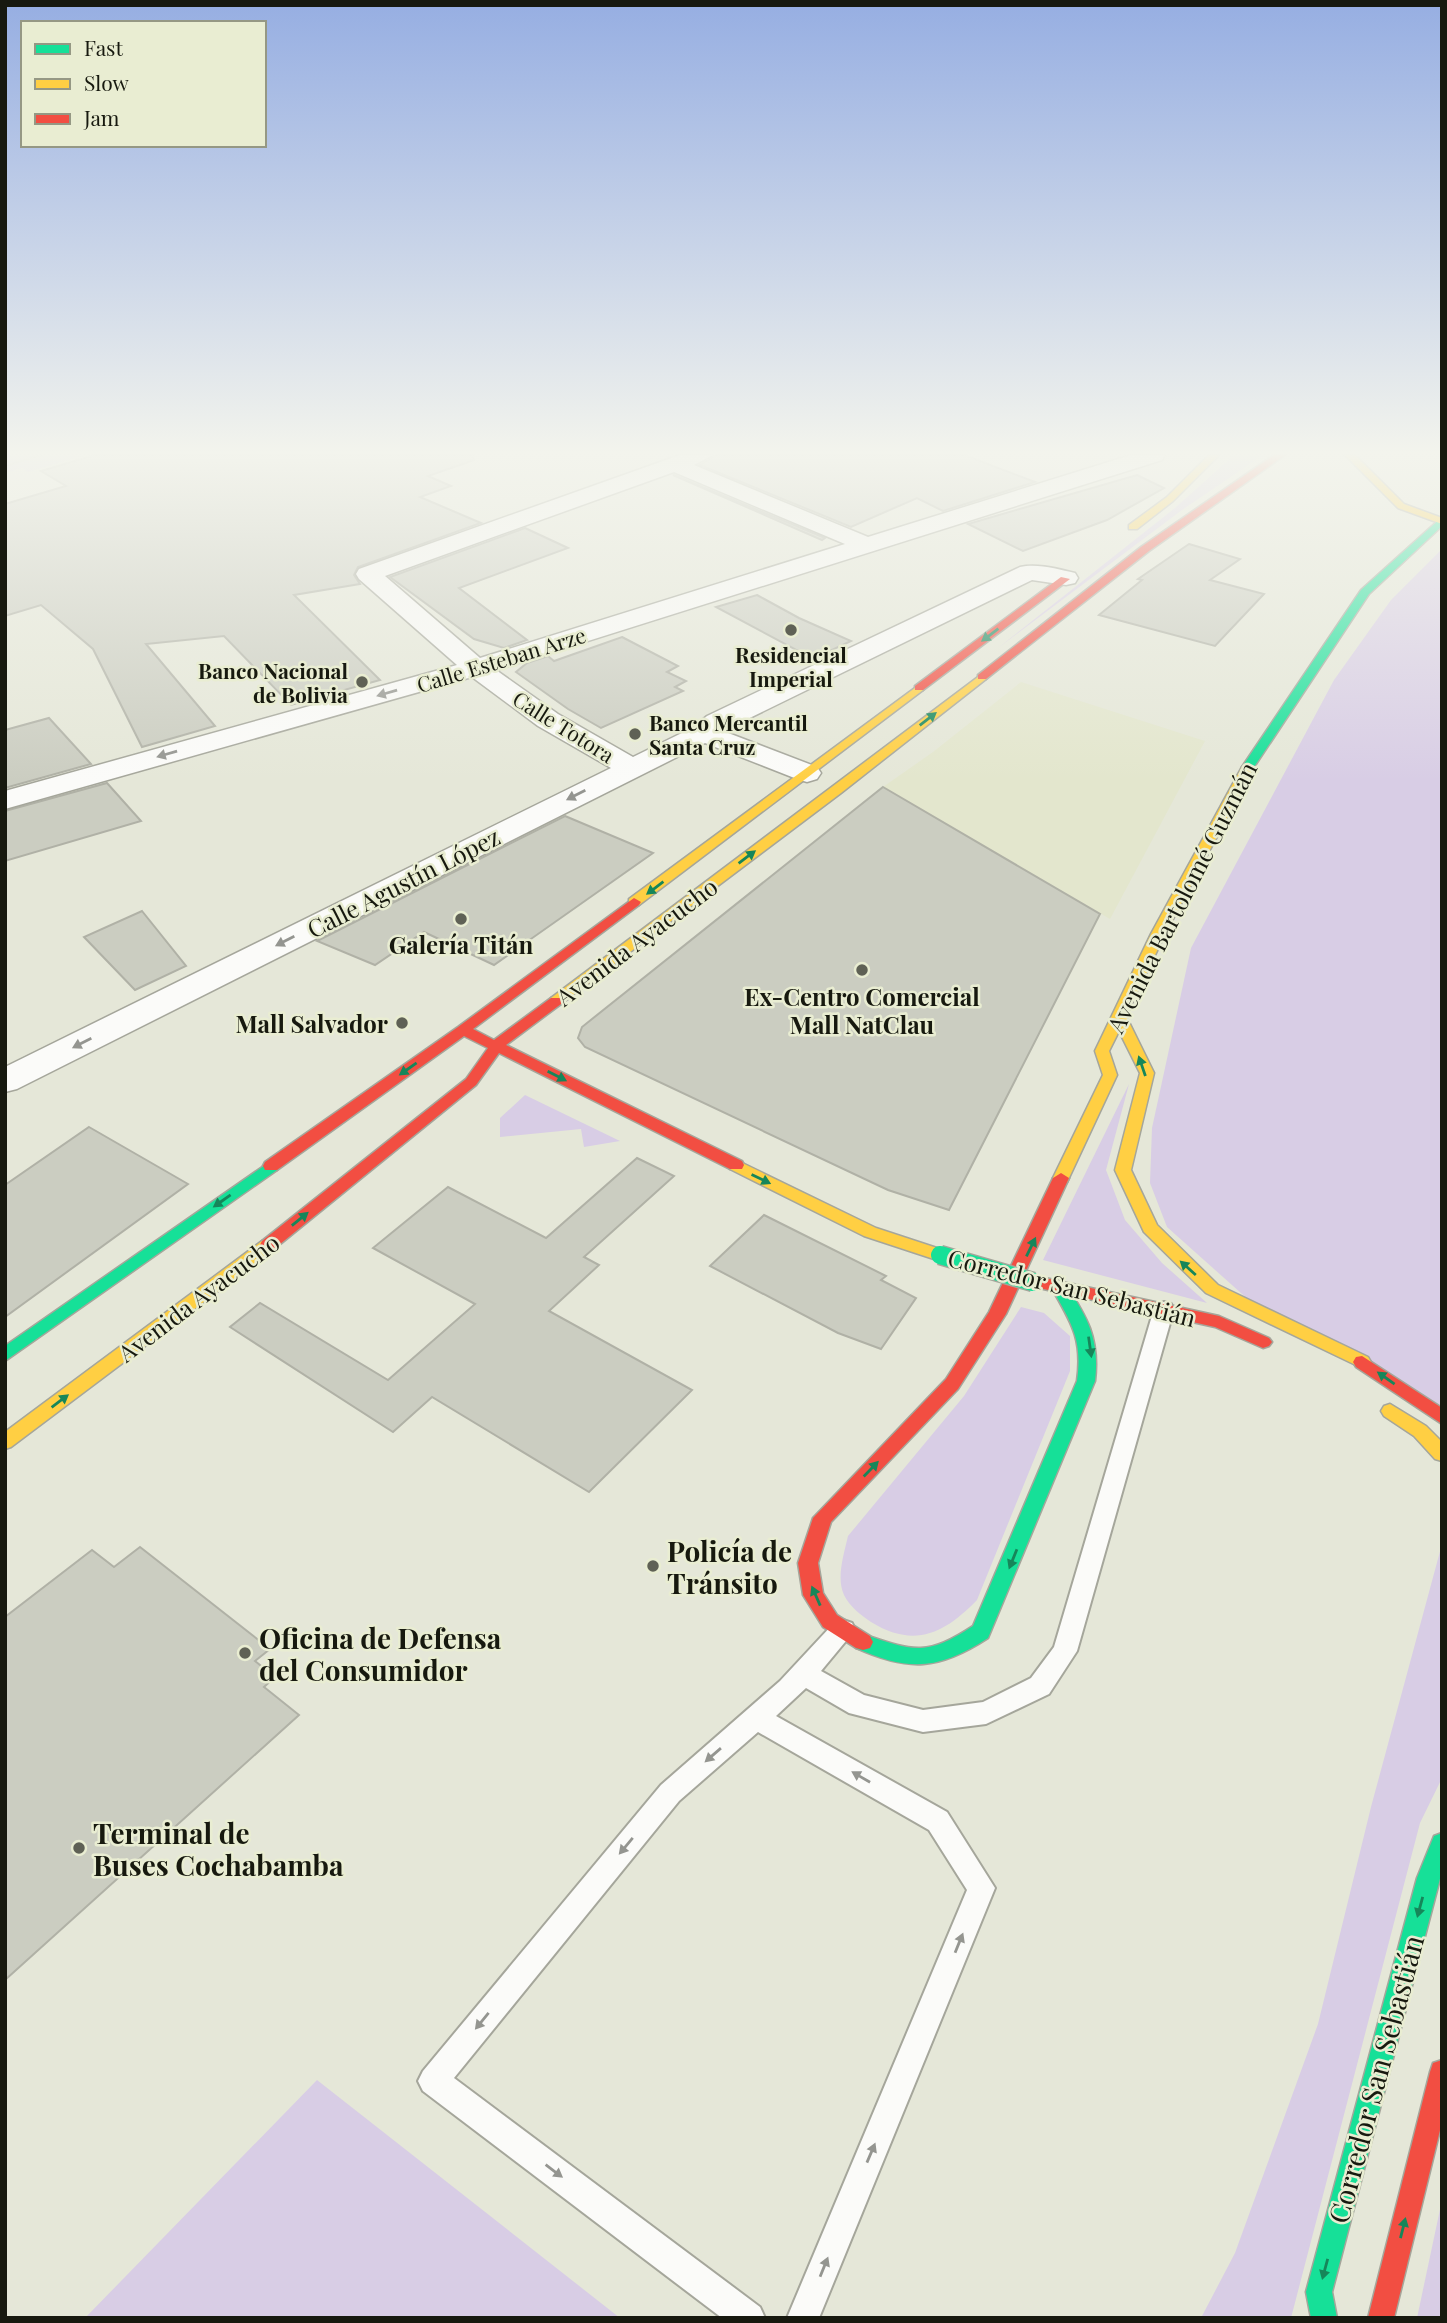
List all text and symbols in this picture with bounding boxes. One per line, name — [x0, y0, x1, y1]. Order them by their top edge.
legend — [21, 21, 266, 147]
text: Fast — [84, 33, 123, 61]
text: Slow — [84, 68, 129, 96]
text: Jam — [83, 103, 120, 131]
street label: Calle Esteban Arze — [413, 620, 589, 698]
marker: Residencial Imperial — [783, 622, 799, 638]
one-way arrow — [981, 628, 999, 643]
place label: Residencial Imperial — [735, 640, 847, 692]
place label: Banco Nacional de Bolivia — [198, 656, 348, 708]
marker: Banco Nacional de Bolivia — [354, 674, 370, 690]
street label: Calle Totora — [508, 684, 620, 768]
one-way arrow — [376, 688, 397, 698]
place label: Banco Mercantil Santa Cruz — [649, 708, 808, 760]
one-way arrow — [918, 711, 936, 726]
marker: Banco Mercantil Santa Cruz — [627, 726, 643, 742]
one-way arrow — [157, 749, 178, 759]
street label: Avenida Bartolomé Guzmán — [1098, 756, 1263, 1039]
one-way arrow — [566, 790, 586, 801]
street label: Calle Agustín López — [301, 820, 505, 944]
one-way arrow — [738, 851, 756, 865]
street label: Avenida Ayacucho — [548, 870, 723, 1013]
one-way arrow — [646, 881, 664, 896]
marker: Galería Titán — [453, 911, 469, 927]
place label: Galería Titán — [389, 928, 534, 960]
one-way arrow — [275, 935, 295, 947]
marker: Ex-Centro Comercial Mall NatClau — [854, 962, 870, 978]
place label: Ex-Centro Comercial Mall NatClau — [744, 980, 980, 1040]
place label: Mall Salvador — [235, 1007, 389, 1039]
marker: Mall Salvador — [394, 1015, 410, 1031]
one-way arrow — [72, 1037, 92, 1048]
one-way arrow — [1136, 1055, 1147, 1076]
one-way arrow — [399, 1062, 417, 1076]
one-way arrow — [548, 1070, 568, 1082]
one-way arrow — [751, 1173, 771, 1185]
one-way arrow — [213, 1194, 231, 1208]
one-way arrow — [291, 1212, 308, 1227]
street label: Avenida Ayacucho — [110, 1226, 285, 1369]
one-way arrow — [1025, 1237, 1036, 1257]
street label: Corredor San Sebastián — [945, 1241, 1199, 1333]
one-way arrow — [1180, 1260, 1197, 1276]
one-way arrow — [1084, 1336, 1095, 1358]
one-way arrow — [1377, 1371, 1395, 1385]
one-way arrow — [51, 1394, 69, 1408]
one-way arrow — [862, 1461, 878, 1478]
place label: Policía de Tránsito — [667, 1532, 792, 1601]
one-way arrow — [1007, 1548, 1018, 1569]
marker: Policía de Tránsito — [645, 1558, 661, 1574]
one-way arrow — [810, 1586, 822, 1606]
place label: Oficina de Defensa del Consumidor — [259, 1619, 502, 1688]
marker: Oficina de Defensa del Consumidor — [237, 1645, 253, 1661]
one-way arrow — [705, 1747, 722, 1762]
one-way arrow — [852, 1771, 871, 1783]
place label: Terminal de Buses Cochabamba — [93, 1814, 344, 1883]
one-way arrow — [619, 1837, 634, 1854]
marker: Terminal de Buses Cochabamba — [71, 1840, 87, 1856]
one-way arrow — [1414, 1896, 1425, 1918]
street label: Corredor San Sebastián — [1319, 1931, 1431, 2227]
one-way arrow — [953, 1933, 964, 1954]
one-way arrow — [475, 2013, 490, 2030]
one-way arrow — [866, 2143, 877, 2164]
one-way arrow — [545, 2164, 563, 2178]
one-way arrow — [1398, 2217, 1409, 2239]
one-way arrow — [818, 2257, 830, 2277]
one-way arrow — [1319, 2259, 1330, 2281]

